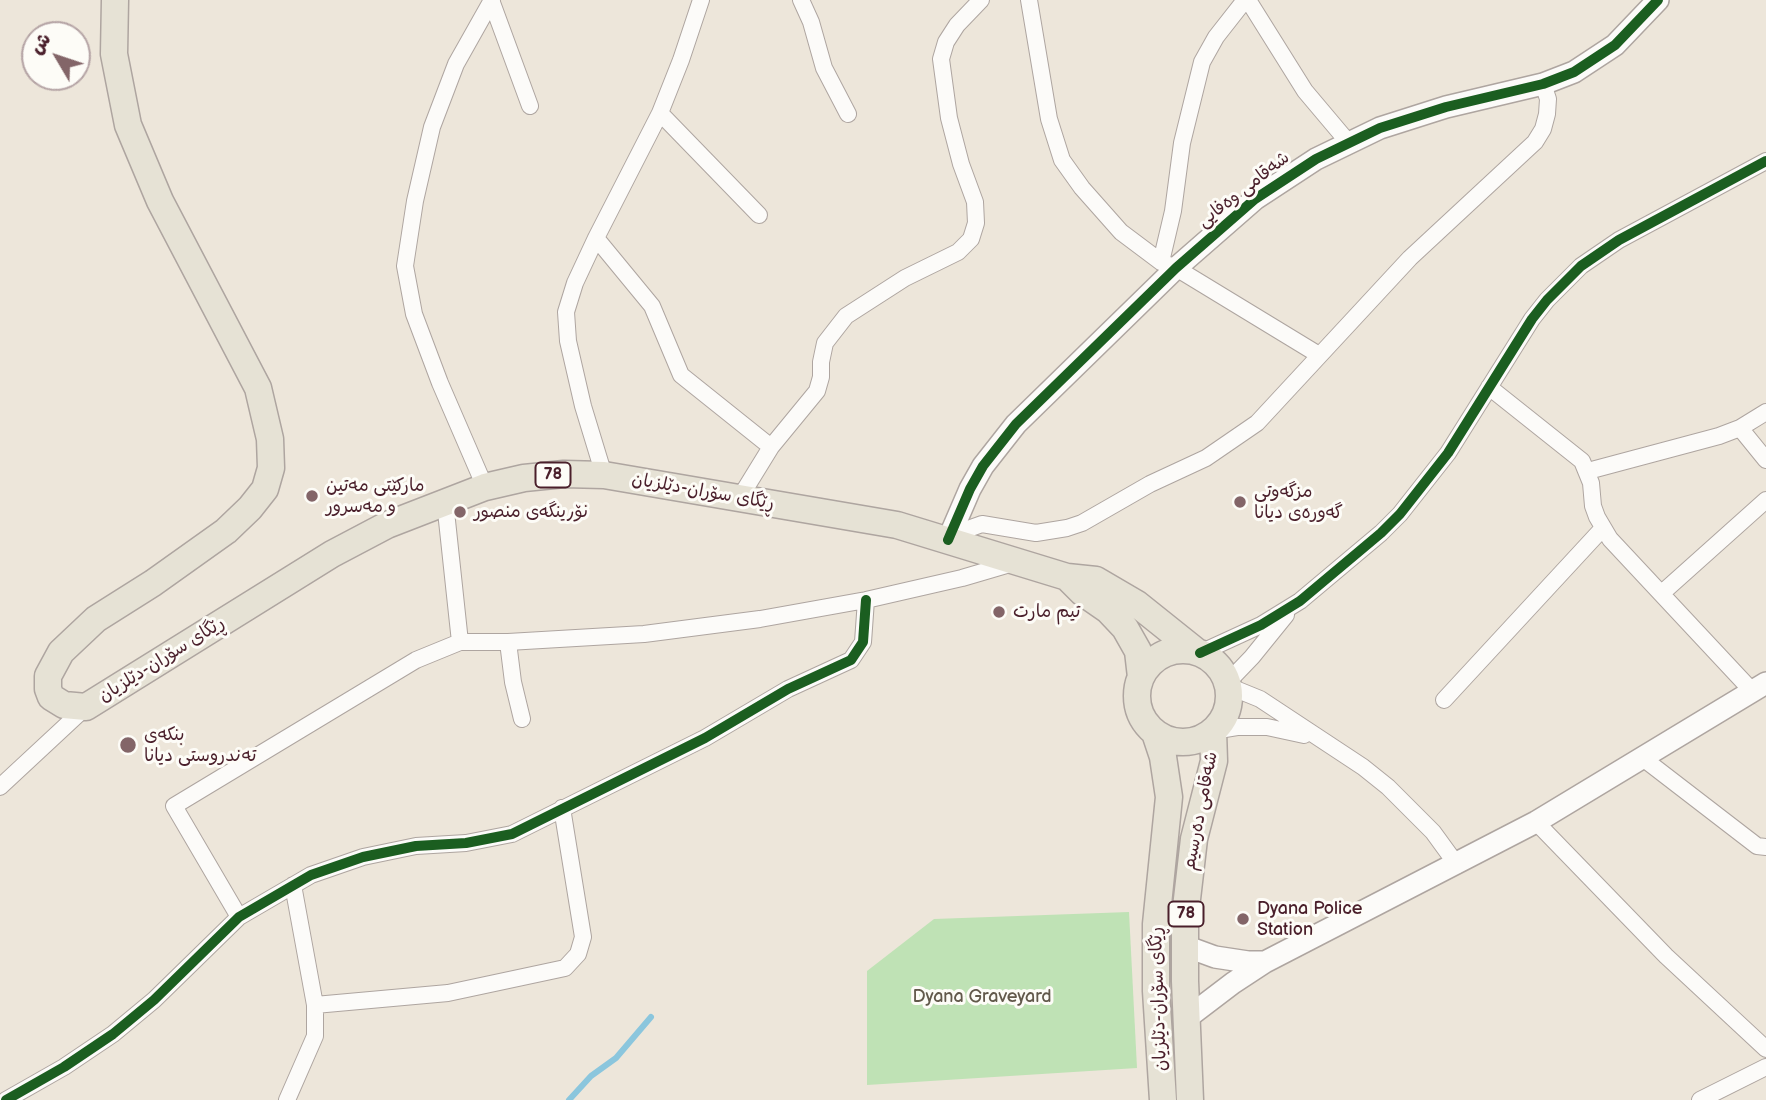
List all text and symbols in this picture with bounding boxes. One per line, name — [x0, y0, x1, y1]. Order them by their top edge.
north arrow — [21, 21, 91, 91]
text: ش — [25, 28, 56, 59]
street label: شەقامی وەفایی — [1194, 147, 1294, 233]
road number: 78 — [536, 462, 570, 488]
street label: ڕێگای سۆران-دێلزیان — [630, 469, 776, 515]
place label: مارکێتی مەتین و مەسرور — [326, 475, 424, 518]
place label: مزگەوتی گەورەی دیانا — [1254, 481, 1343, 524]
marker: مارکێتی مەتین و مەسرور — [304, 488, 320, 504]
marker: مزگەوتی گەورەی دیانا — [1232, 494, 1248, 510]
place label: نۆرینگه‌ی منصور — [474, 501, 588, 523]
marker: نۆرینگه‌ی منصور — [452, 504, 468, 520]
place label: تیم مارت — [1013, 601, 1080, 623]
marker: تیم مارت — [991, 604, 1007, 620]
street label: ڕێگای سۆران-دێلزیان — [95, 613, 229, 707]
place label: بنکەی تەندروستی دیانا — [144, 724, 257, 766]
marker: بنکەی تەندروستی دیانا — [118, 735, 138, 755]
street label: شەقامی دەرسیم — [1179, 750, 1223, 872]
place label: Dyana Police Station — [1257, 898, 1362, 940]
road number: 78 — [1168, 902, 1204, 926]
marker: Dyana Police Station — [1235, 911, 1251, 927]
street label: ڕێگای سۆران-دێلزیان — [1146, 926, 1172, 1072]
park label: Dyana Graveyard — [912, 986, 1052, 1008]

